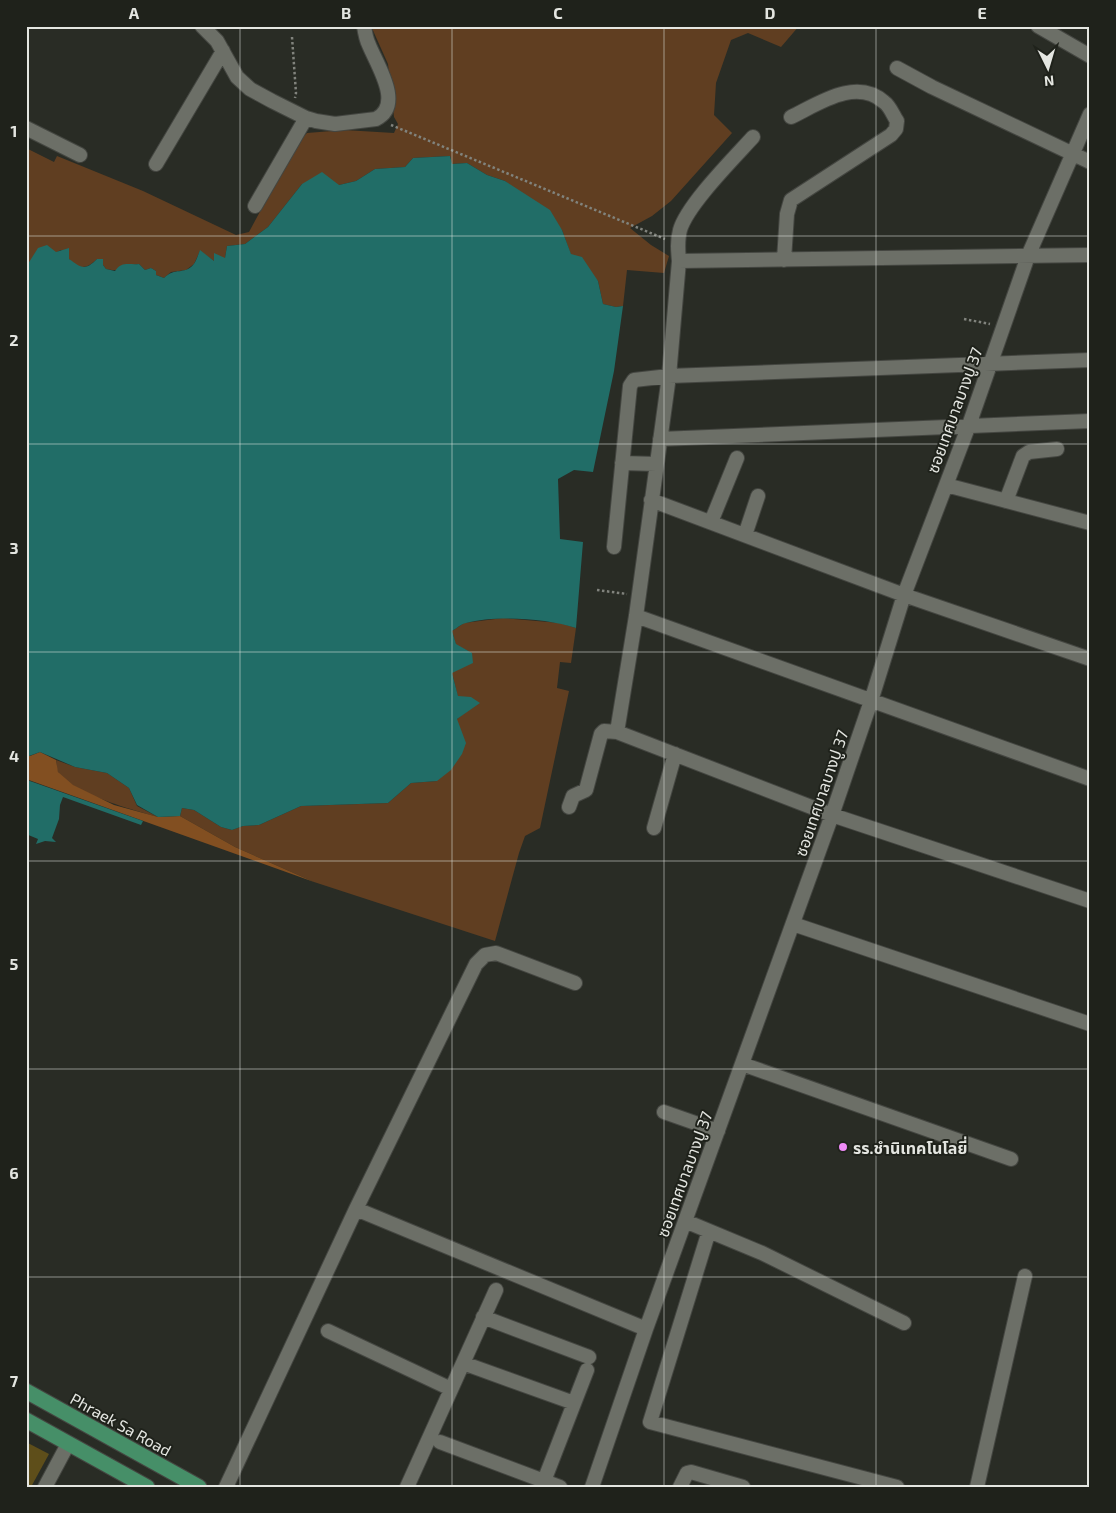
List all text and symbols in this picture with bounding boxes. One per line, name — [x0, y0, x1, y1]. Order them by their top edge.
text: A — [129, 3, 140, 22]
text: B — [341, 3, 351, 22]
text: C — [553, 3, 563, 22]
text: D — [765, 3, 776, 22]
text: E — [977, 3, 987, 22]
north arrow — [1024, 42, 1074, 92]
text: N — [1043, 73, 1055, 90]
text: 1 — [11, 121, 17, 140]
text: 2 — [9, 330, 19, 349]
street label: ซอยเทศบาลบางปู 37 — [922, 345, 987, 476]
text: 3 — [9, 538, 19, 557]
street label: ซอยเทศบาลบางปู 37 — [790, 727, 852, 859]
text: 4 — [9, 746, 19, 765]
text: 5 — [10, 954, 19, 973]
street label: ซอยเทศบาลบางปู 37 — [652, 1109, 717, 1240]
place label: รร.ชำนิเทคโนโลยี่ — [853, 1136, 967, 1157]
marker: รร.ชำนิเทคโนโลยี่ — [837, 1141, 849, 1153]
text: 6 — [9, 1163, 19, 1182]
text: 7 — [10, 1371, 19, 1390]
street label: Phraek Sa Road — [67, 1388, 175, 1460]

